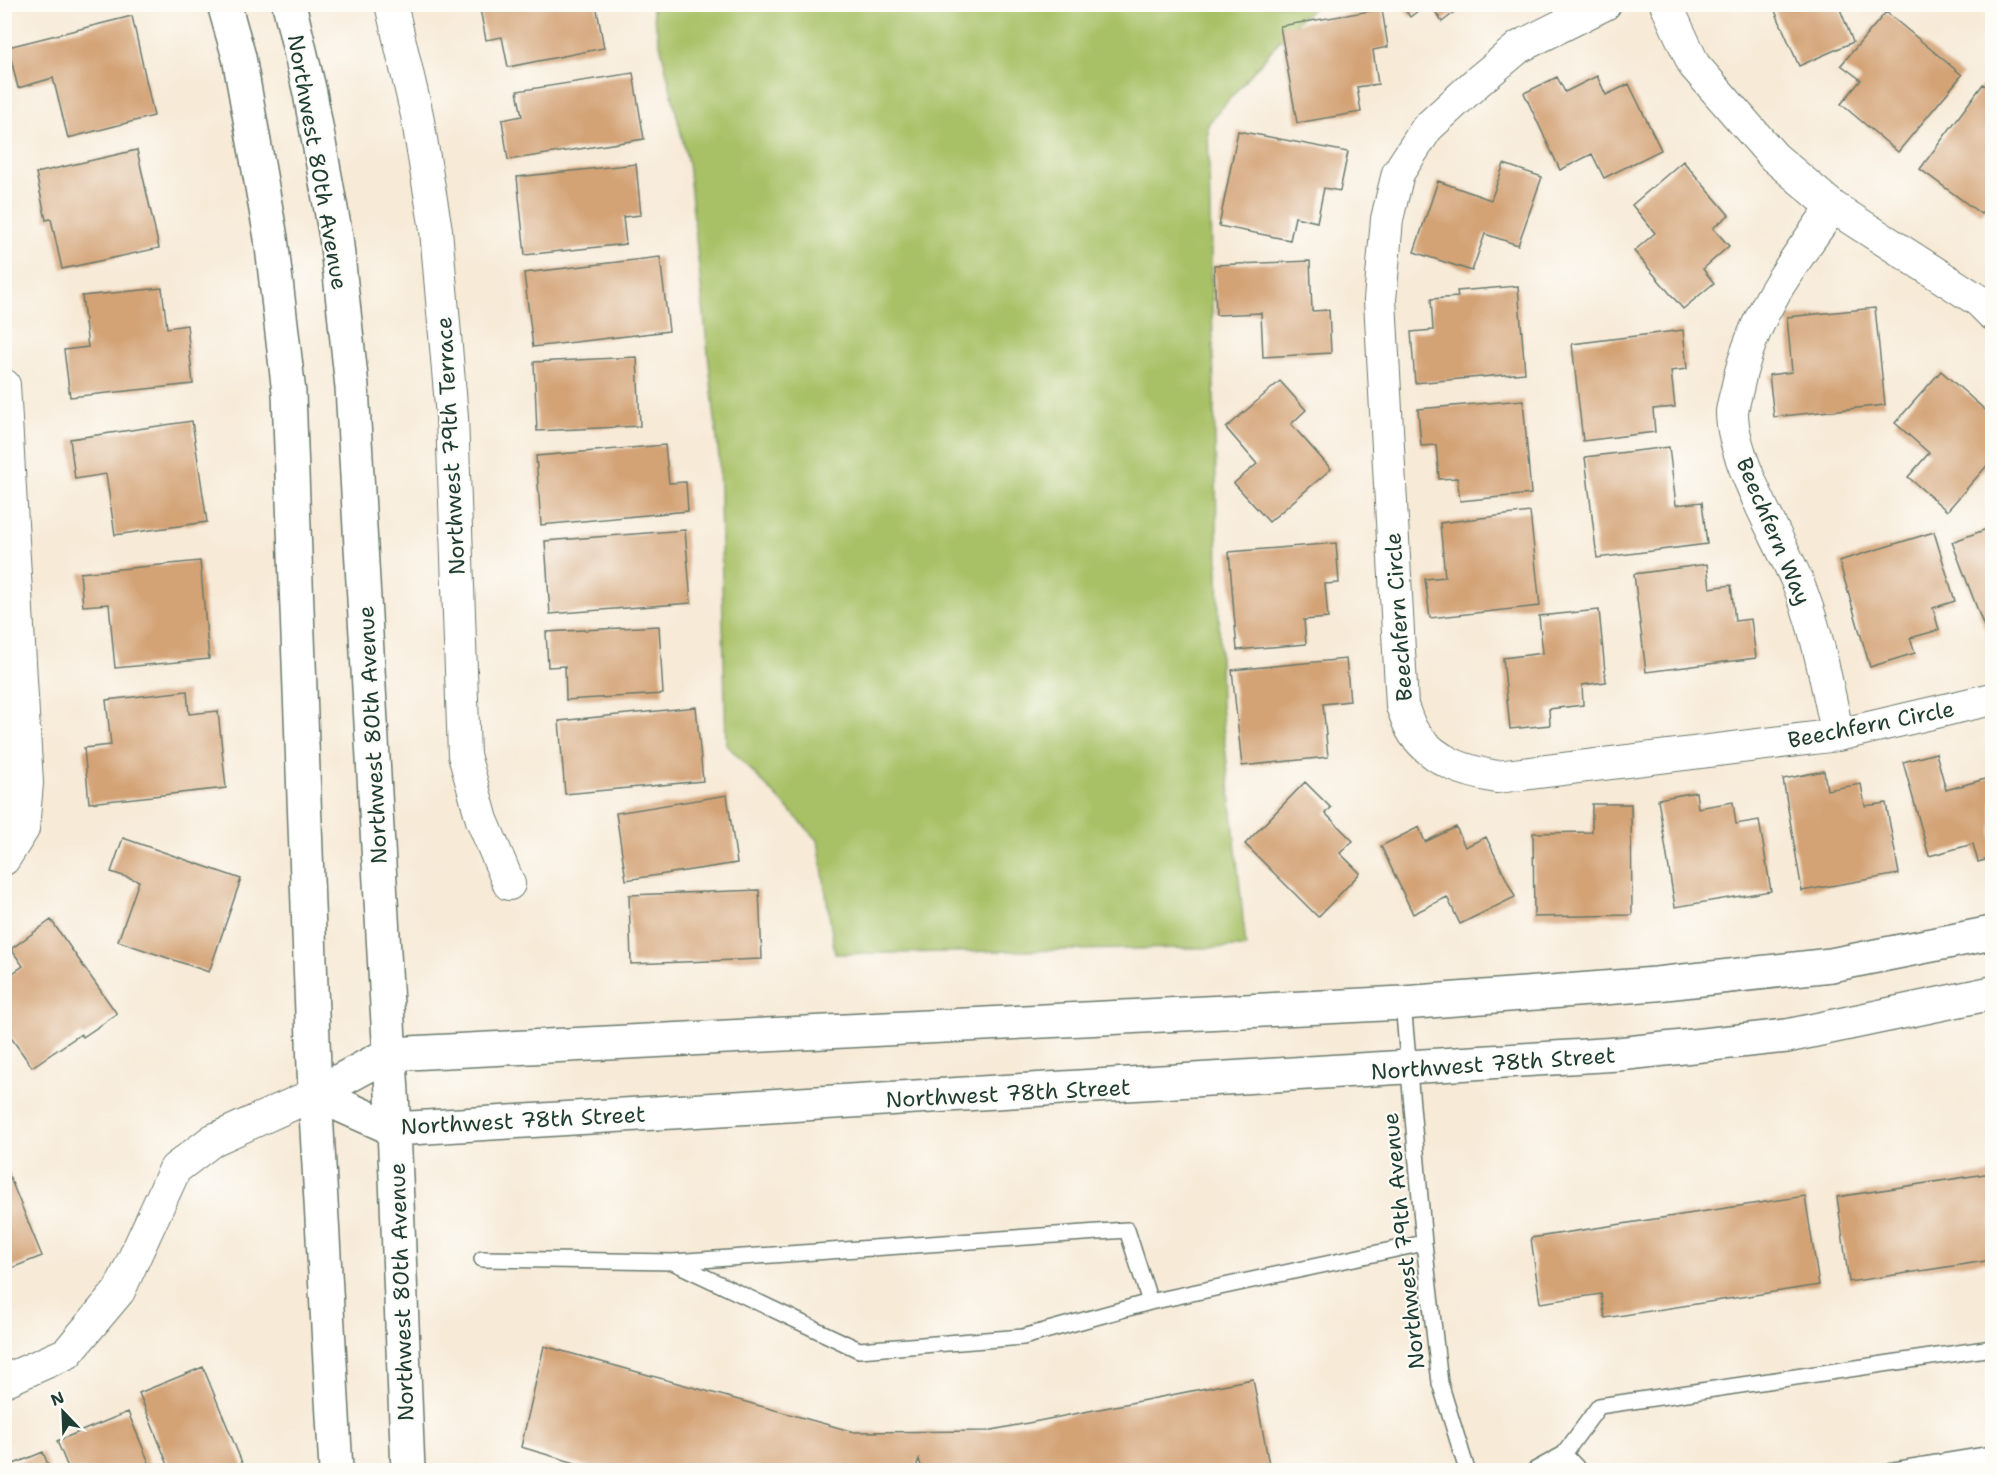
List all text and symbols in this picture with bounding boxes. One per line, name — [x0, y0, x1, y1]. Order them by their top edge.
street label: Northwest 80th Avenue — [281, 32, 354, 292]
street label: Northwest 79th Terrace — [429, 316, 472, 576]
street label: Beechfern Way — [1729, 453, 1818, 609]
street label: Beechfern Circle — [1378, 532, 1419, 702]
street label: Northwest 80th Avenue — [351, 605, 394, 865]
street label: Beechfern Circle — [1785, 694, 1957, 755]
street label: Northwest 78th Street — [1370, 1040, 1616, 1087]
street label: Northwest 78th Street — [885, 1073, 1131, 1114]
street label: Northwest 78th Street — [400, 1100, 646, 1141]
street label: Northwest 79th Avenue — [1376, 1111, 1431, 1371]
street label: Northwest 80th Avenue — [382, 1162, 421, 1422]
north arrow — [33, 1382, 93, 1442]
text: N — [47, 1387, 67, 1411]

